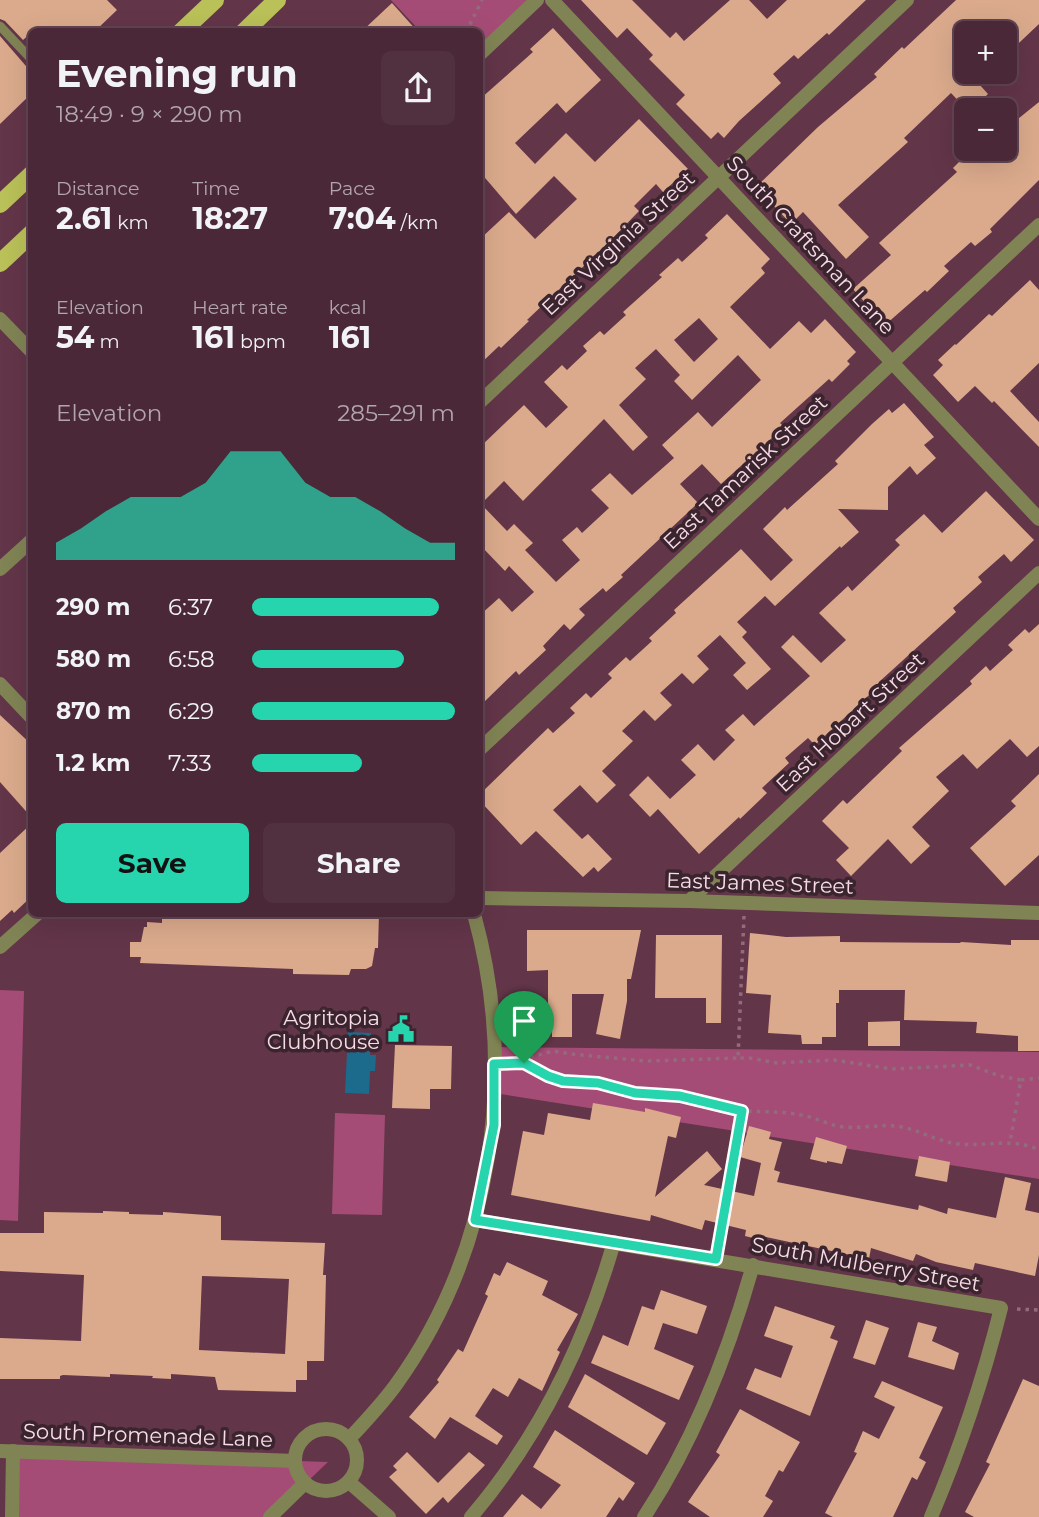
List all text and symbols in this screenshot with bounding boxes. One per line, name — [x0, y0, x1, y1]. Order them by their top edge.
map controls — [954, 21, 1017, 161]
button: + — [954, 21, 1017, 84]
text: Evening run — [56, 50, 298, 97]
button: share — [381, 51, 455, 125]
button: − — [954, 98, 1017, 161]
text: 18:49 · 9 × 290 m — [56, 100, 243, 128]
street label: South Craftsman Lane — [722, 150, 900, 340]
street label: East Virginia Street — [536, 166, 700, 320]
text: Distance — [56, 177, 139, 200]
text: Time — [192, 177, 240, 200]
text: Pace — [329, 177, 375, 200]
text: 2.61 — [56, 200, 112, 237]
text: 18:27 — [192, 200, 268, 237]
text: 7:04 — [329, 200, 396, 237]
text: km — [112, 211, 149, 234]
text: /km — [396, 211, 438, 234]
text: Elevation — [56, 296, 144, 319]
text: Heart rate — [192, 296, 288, 319]
text: kcal — [329, 296, 367, 319]
text: 54 — [56, 319, 95, 356]
text: 161 — [192, 319, 235, 356]
text: 161 — [329, 319, 371, 356]
text: m — [95, 330, 120, 353]
text: bpm — [235, 330, 286, 353]
street label: East Tamarisk Street — [658, 390, 832, 554]
text: Elevation — [56, 399, 162, 427]
text: 285–291 m — [337, 399, 455, 427]
text: 290 m — [56, 593, 130, 621]
text: 6:37 — [168, 593, 213, 621]
text: 580 m — [56, 645, 131, 673]
text: 6:58 — [168, 645, 215, 673]
street label: East Hobart Street — [771, 647, 929, 797]
text: 870 m — [56, 697, 131, 725]
text: 6:29 — [168, 697, 214, 725]
text: 1.2 km — [56, 749, 130, 777]
text: 7:33 — [168, 749, 212, 777]
button: Save — [56, 823, 249, 903]
button: Share — [263, 823, 455, 903]
street label: East James Street — [666, 867, 854, 899]
pin — [494, 991, 554, 1063]
icon: arrive — [505, 1002, 543, 1040]
place label: Agritopia Clubhouse — [267, 1005, 380, 1054]
public building icon: Agritopia Clubhouse — [386, 1014, 416, 1044]
street label: South Mulberry Street — [750, 1232, 982, 1296]
street label: South Promenade Lane — [23, 1418, 273, 1452]

